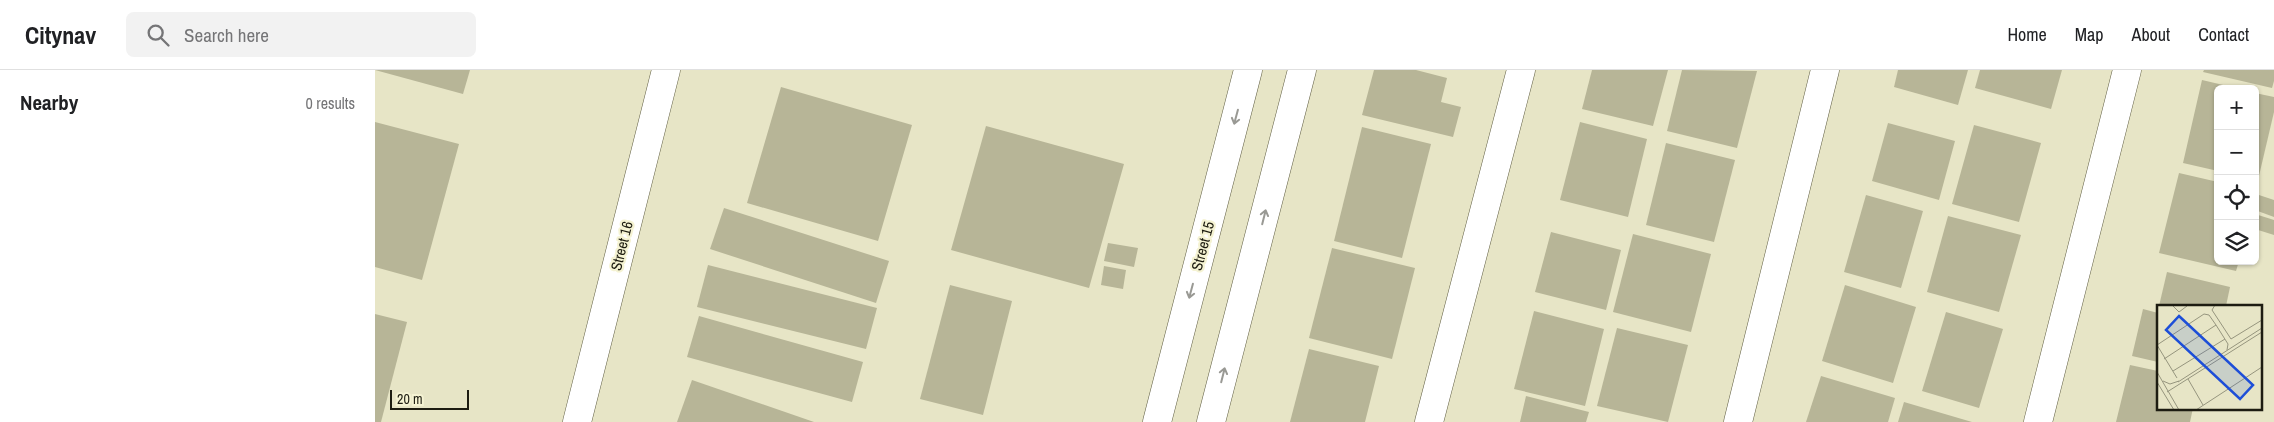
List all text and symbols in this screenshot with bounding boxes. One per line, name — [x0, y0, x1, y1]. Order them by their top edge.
search box — [126, 12, 476, 57]
text: Citynav — [25, 19, 96, 51]
icon: search — [144, 21, 172, 49]
text: Search here — [184, 22, 269, 48]
text: Home — [2007, 22, 2047, 47]
text: Map — [2075, 22, 2104, 47]
text: About — [2132, 22, 2170, 47]
text: Contact — [2198, 22, 2249, 47]
map controls — [2214, 85, 2259, 265]
button: + — [2214, 85, 2259, 130]
text: Nearby — [20, 88, 78, 117]
text: 0 results — [305, 92, 355, 114]
one-way arrow — [1231, 109, 1240, 125]
button: − — [2214, 130, 2259, 175]
button: locate — [2214, 175, 2259, 220]
one-way arrow — [1260, 210, 1269, 226]
street label: Street 16 — [605, 219, 638, 273]
street label: Street 15 — [1186, 219, 1219, 273]
button: layers — [2214, 220, 2259, 265]
one-way arrow — [1186, 283, 1195, 299]
inset map — [2157, 305, 2261, 410]
one-way arrow — [1219, 367, 1228, 383]
scale bar — [390, 387, 469, 410]
text: 20 m — [397, 390, 423, 408]

